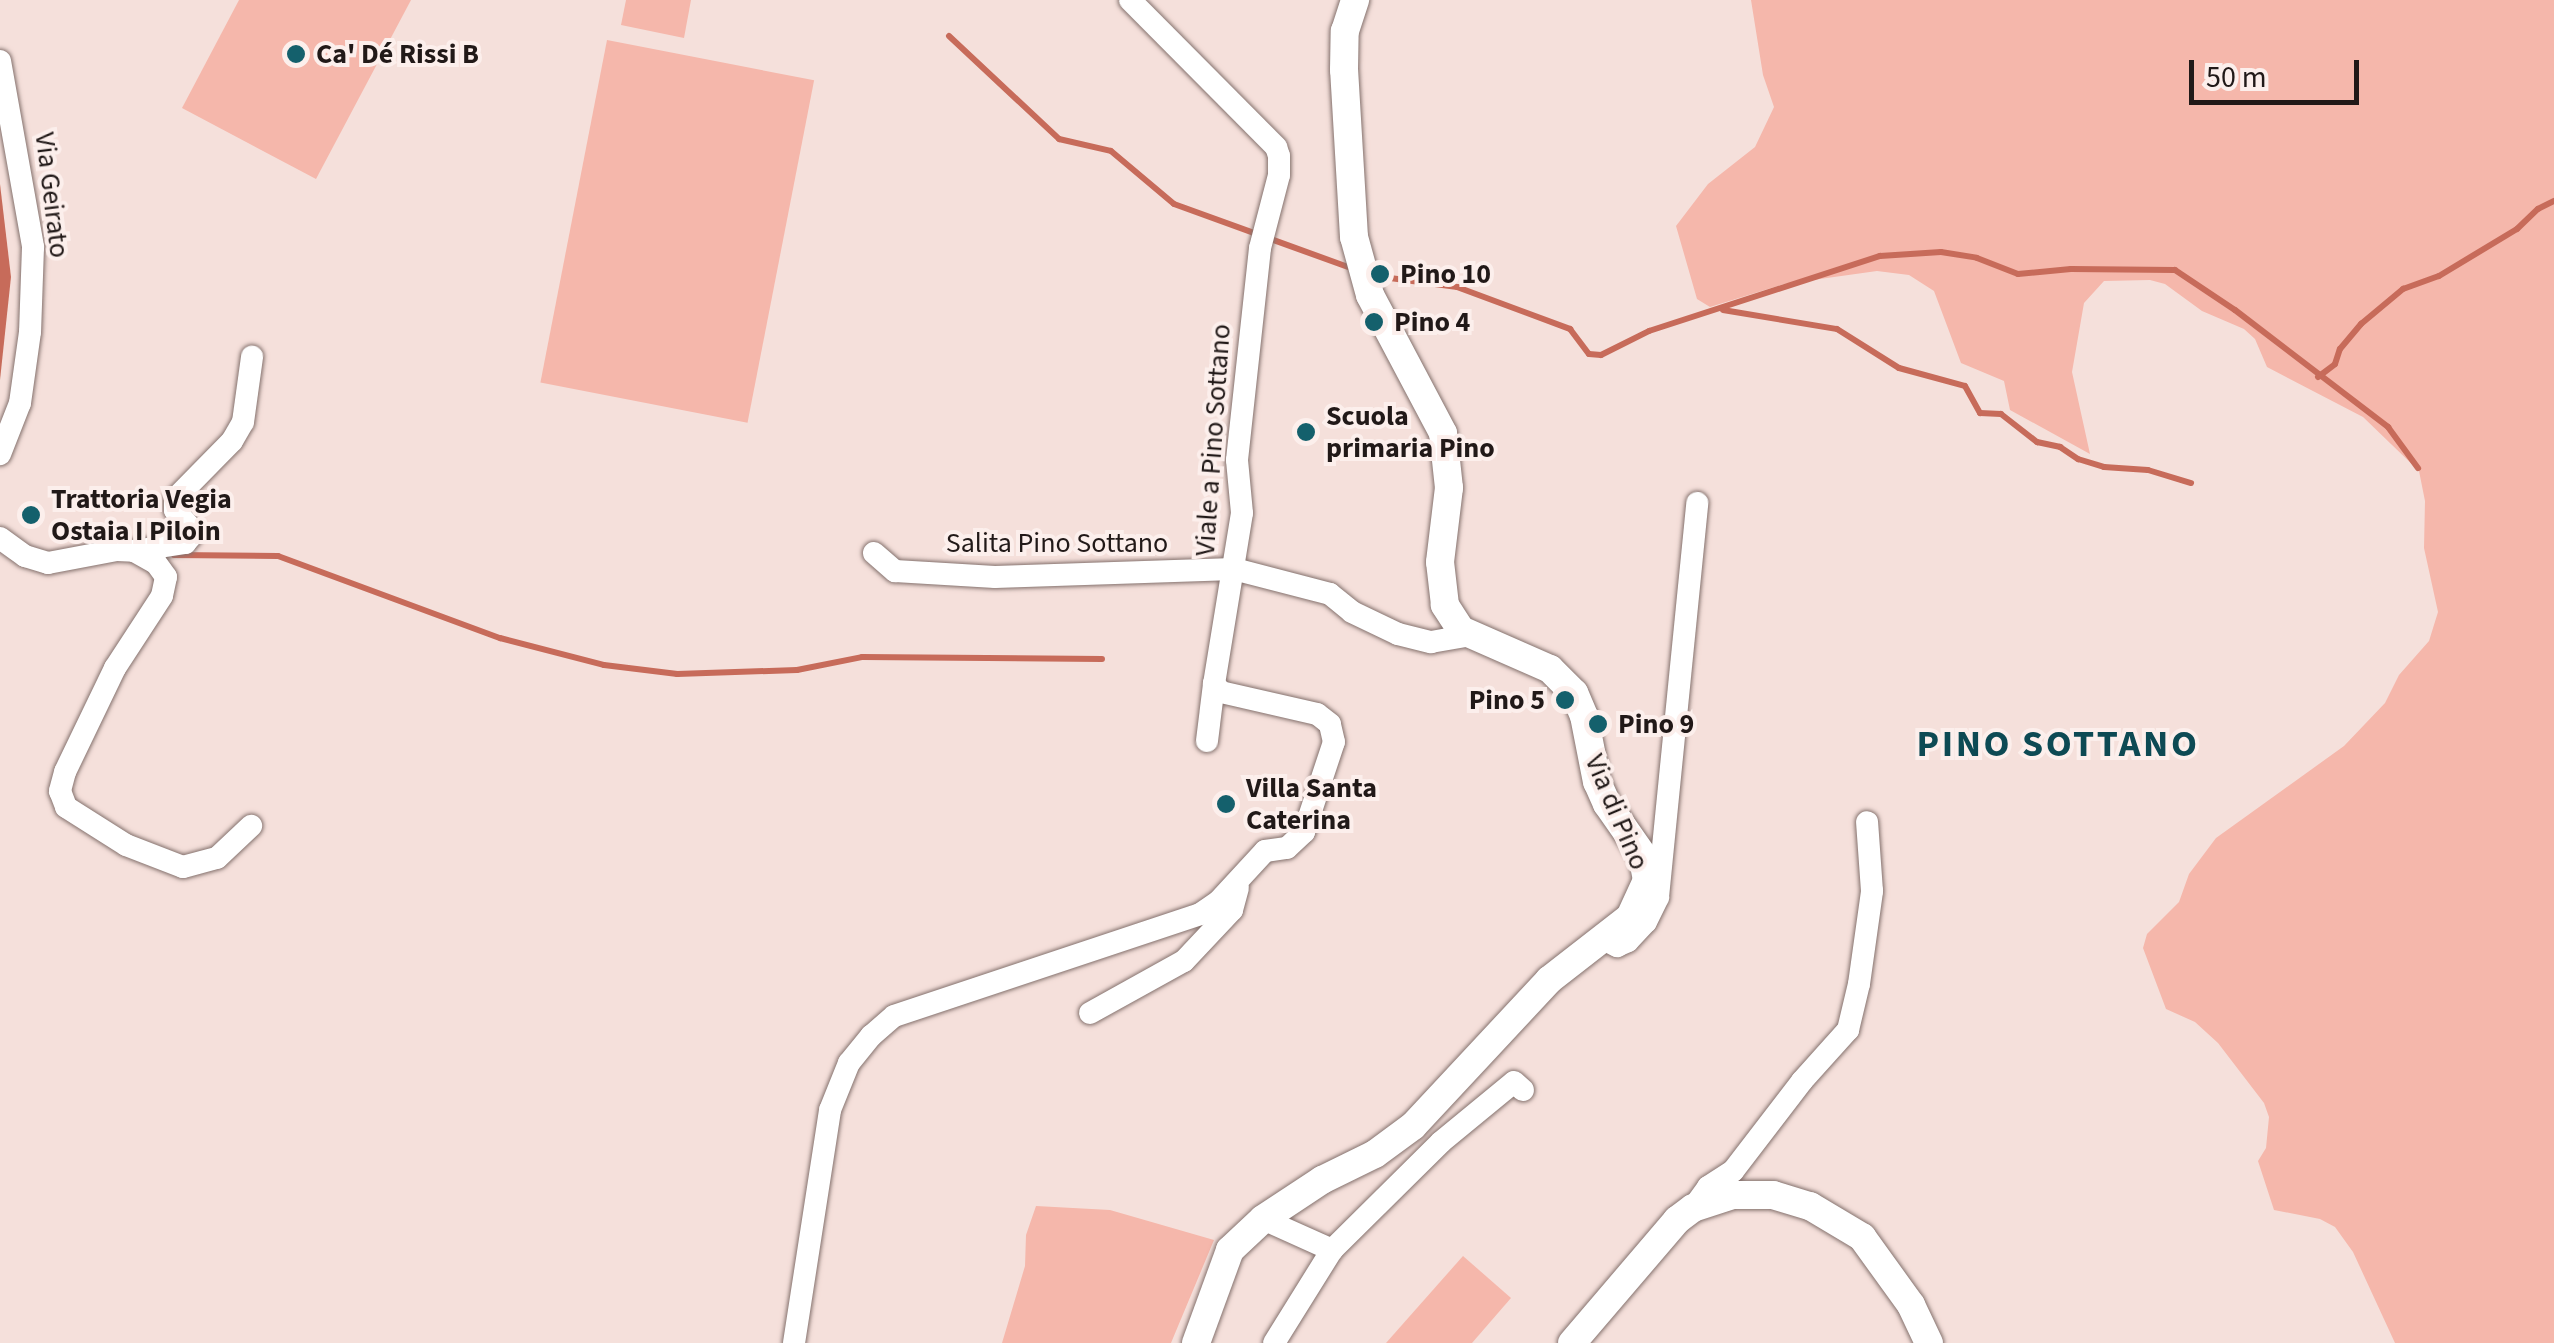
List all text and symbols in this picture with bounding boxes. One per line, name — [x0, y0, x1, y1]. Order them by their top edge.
place label: Ca' Dé Rissi B — [316, 37, 479, 71]
scale bar — [2194, 40, 2364, 102]
marker: Ca' Dé Rissi B — [285, 43, 307, 65]
text: 50 m — [2206, 56, 2267, 99]
street label: Via Geirato — [28, 130, 76, 260]
place label: Pino 10 — [1400, 257, 1491, 291]
marker: Pino 10 — [1369, 263, 1391, 285]
place label: Pino 4 — [1394, 305, 1470, 339]
marker: Pino 4 — [1363, 311, 1385, 333]
street label: Viale a Pino Sottano — [1188, 323, 1238, 557]
place label: Scuola primaria Pino — [1326, 399, 1495, 465]
marker: Scuola primaria Pino — [1295, 421, 1317, 443]
place label: Trattoria Vegia Ostaia I Piloin — [51, 482, 232, 548]
marker: Trattoria Vegia Ostaia I Piloin — [20, 504, 42, 526]
street label: Salita Pino Sottano — [946, 526, 1168, 560]
place label: Pino 5 — [1469, 683, 1545, 717]
marker: Pino 5 — [1554, 689, 1576, 711]
place label: Pino 9 — [1618, 707, 1694, 741]
marker: Pino 9 — [1587, 713, 1609, 735]
district label: PINO SOTTANO — [1917, 722, 2199, 768]
street label: Via di Pino — [1578, 749, 1656, 875]
place label: Villa Santa Caterina — [1246, 771, 1377, 837]
marker: Villa Santa Caterina — [1215, 793, 1237, 815]

